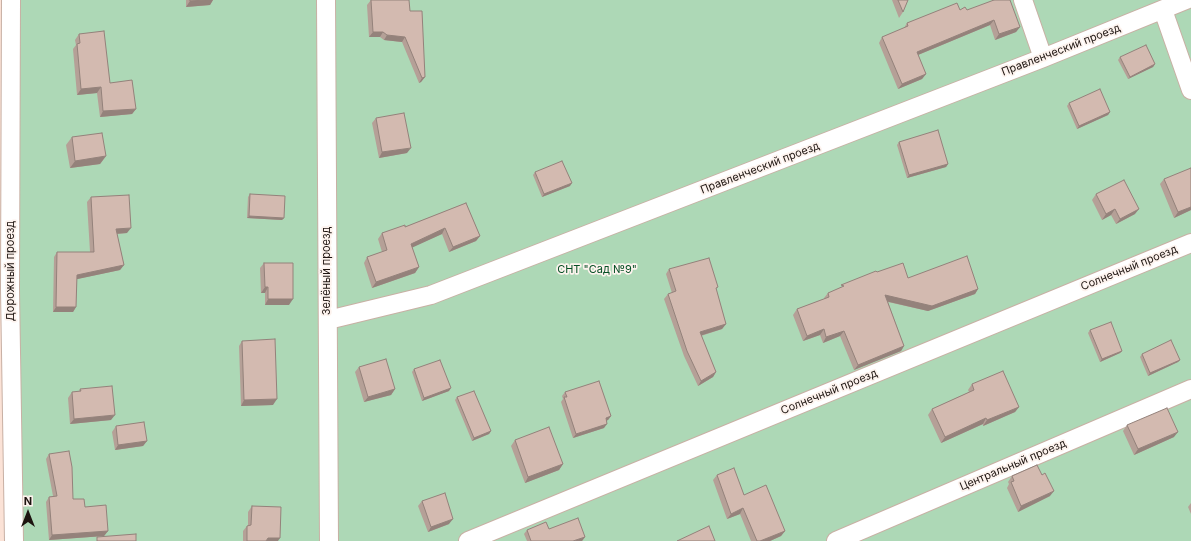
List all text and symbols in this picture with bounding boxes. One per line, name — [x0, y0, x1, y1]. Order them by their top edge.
street label: Правленческий проезд — [1000, 21, 1122, 79]
street label: Правленческий проезд — [699, 139, 821, 197]
street label: Дорожный проезд — [4, 221, 18, 321]
street label: Зелёный проезд — [320, 227, 334, 315]
street label: Солнечный проезд — [1079, 243, 1179, 293]
park label: СНТ "Сад №9" — [557, 263, 637, 277]
street label: Солнечный проезд — [779, 367, 879, 417]
street label: Центральный проезд — [958, 437, 1068, 493]
north arrow — [8, 493, 48, 533]
text: N — [24, 494, 32, 508]

